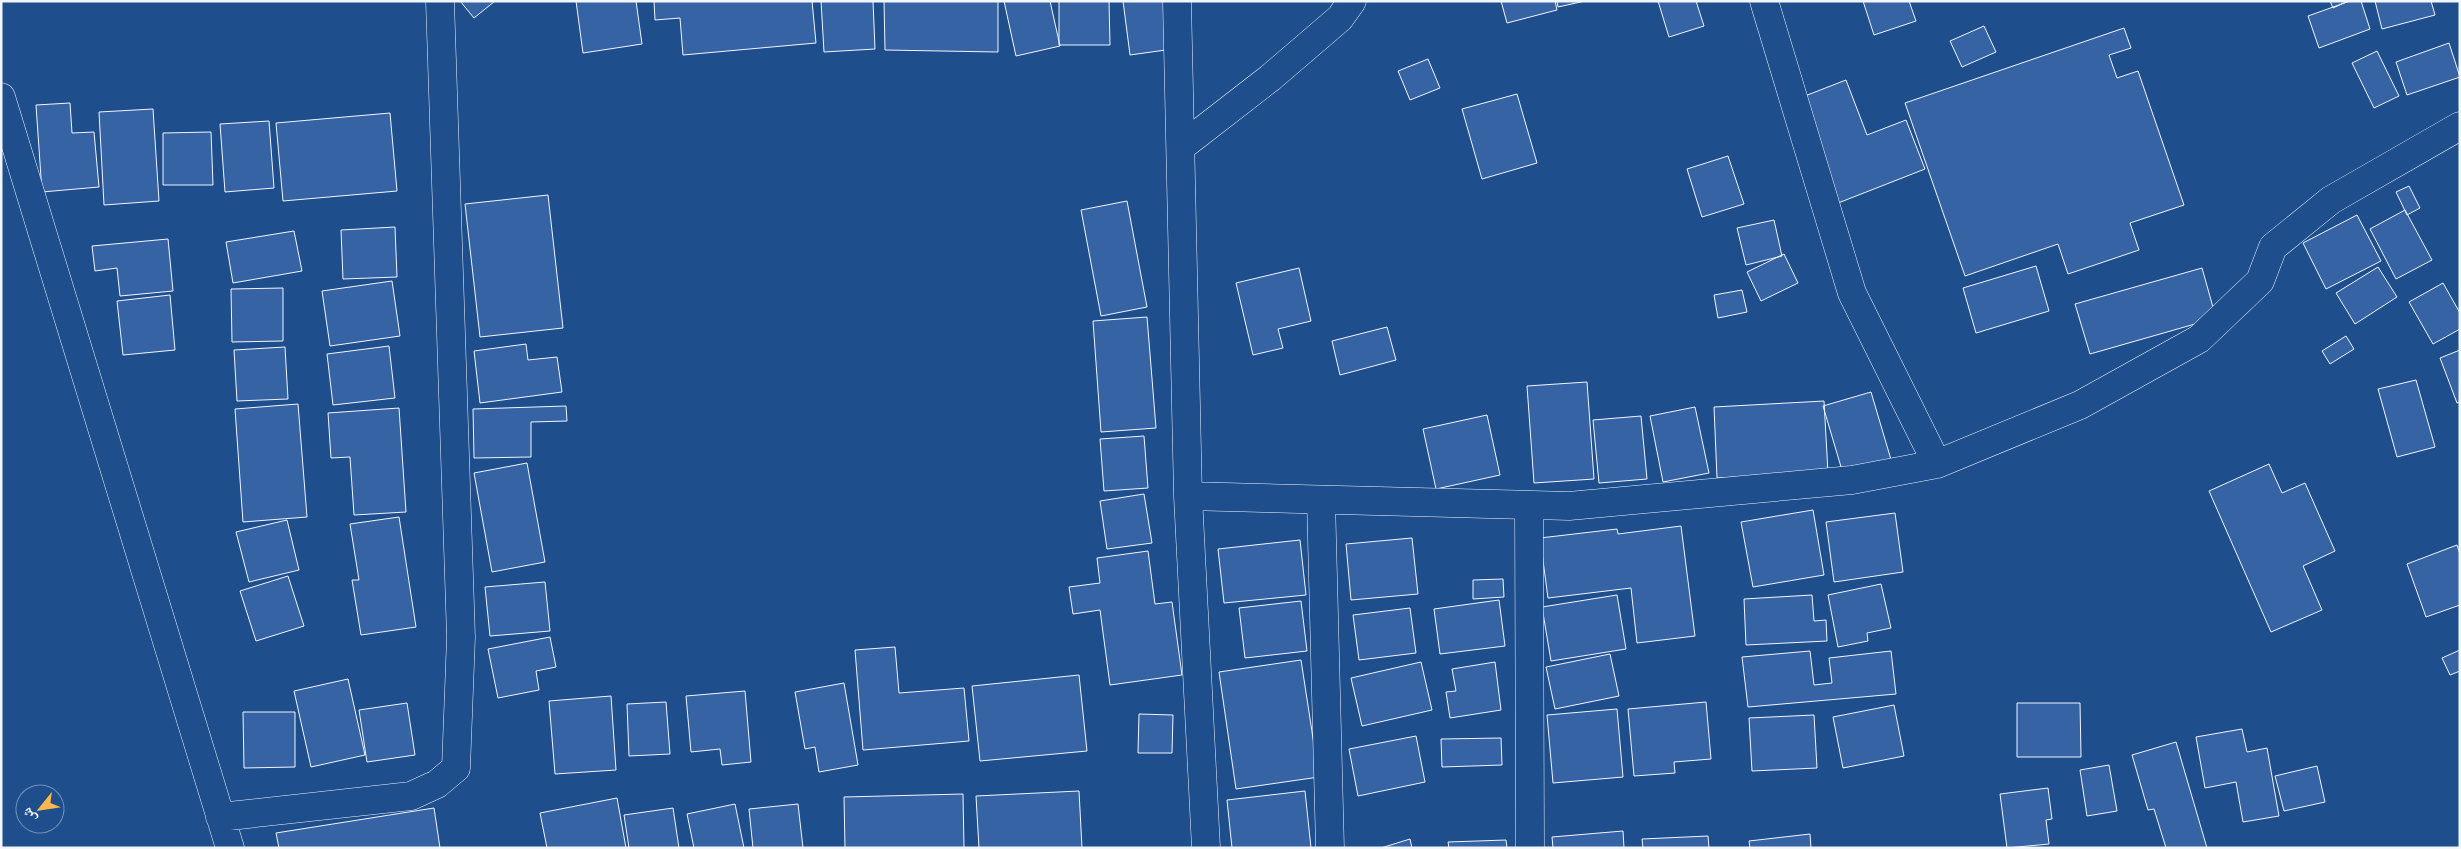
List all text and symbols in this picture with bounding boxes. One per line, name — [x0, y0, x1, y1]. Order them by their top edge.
north arrow — [15, 784, 65, 834]
text: ش — [17, 804, 40, 826]

